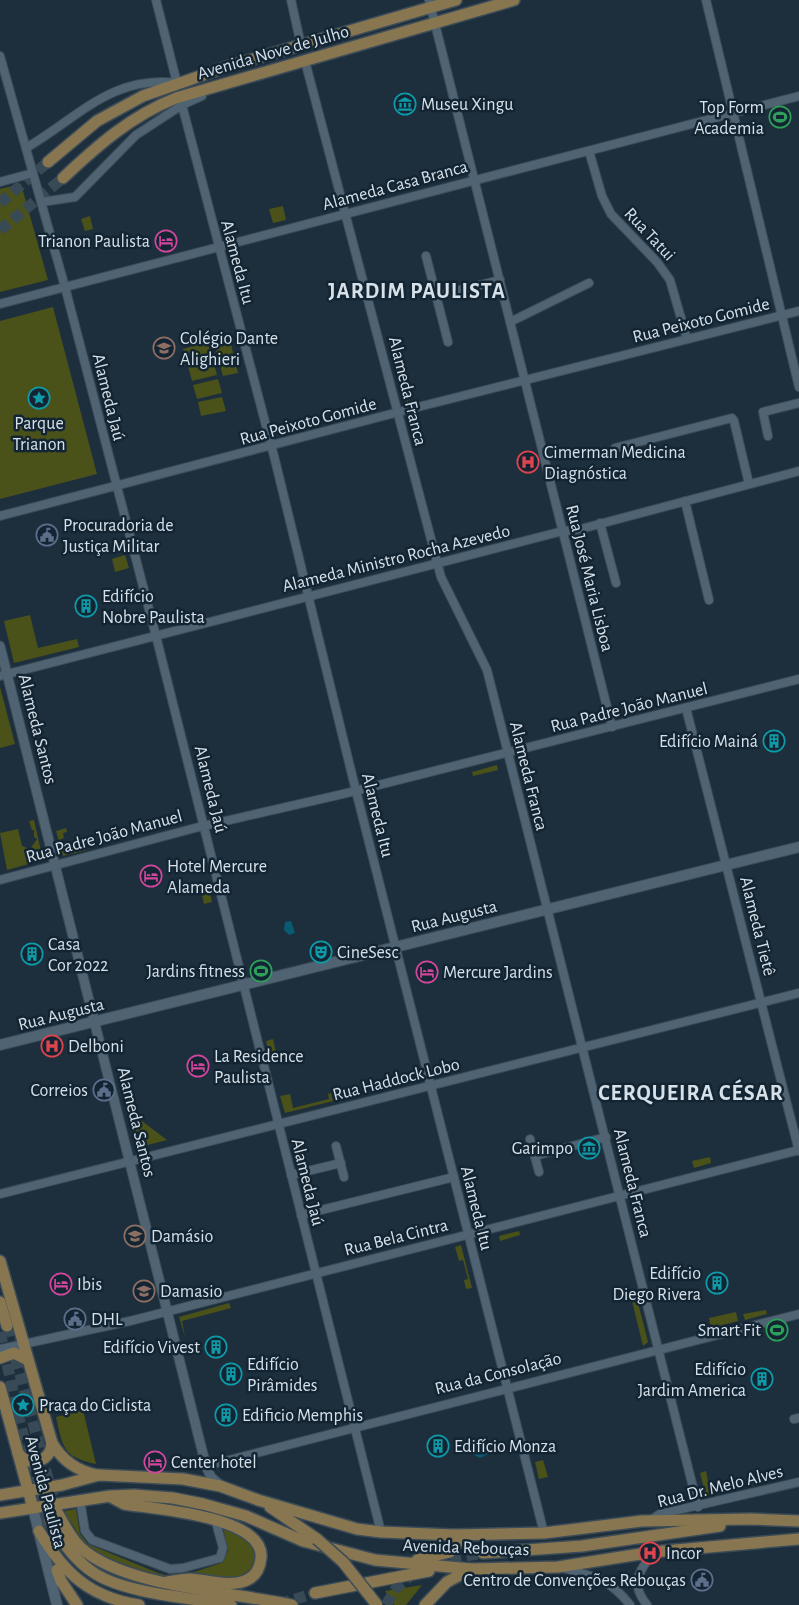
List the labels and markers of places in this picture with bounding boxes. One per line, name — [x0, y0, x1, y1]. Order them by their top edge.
museum icon: Museu Xingu — [393, 92, 417, 116]
place label: Museu Xingu — [421, 96, 513, 114]
place label: Top Form Academia — [694, 99, 764, 138]
sports icon: Top Form Academia — [768, 105, 792, 129]
hotel icon: Trianon Paulista — [154, 229, 178, 253]
place label: Trianon Paulista — [38, 233, 150, 251]
place label: Colégio Dante Alighieri — [180, 330, 278, 369]
school or university icon: Colégio Dante Alighieri — [152, 336, 176, 360]
place icon: Parque Trianon — [27, 386, 51, 410]
place label: Parque Trianon — [12, 415, 66, 454]
place label: Cimerman Medicina Diagnóstica — [544, 444, 686, 483]
hospital icon: Cimerman Medicina Diagnóstica — [516, 450, 540, 474]
place label: Procuradoria de Justiça Militar — [63, 517, 174, 556]
public building icon: Procuradoria de Justiça Militar — [35, 523, 59, 547]
place label: Edifício Nobre Paulista — [102, 588, 205, 627]
building icon: Edifício Nobre Paulista — [74, 594, 98, 618]
building icon: Edifício Mainá — [762, 729, 786, 753]
place label: Edifício Mainá — [659, 733, 758, 751]
place label: Hotel Mercure Alameda — [167, 858, 267, 897]
hotel icon: Hotel Mercure Alameda — [139, 864, 163, 888]
place label: Casa Cor 2022 — [48, 936, 109, 975]
theatre icon: CineSesc — [309, 940, 333, 964]
building icon: Casa Cor 2022 — [20, 942, 44, 966]
place label: CineSesc — [337, 944, 398, 962]
sports icon: Jardins fitness — [249, 959, 273, 983]
hotel icon: Mercure Jardins — [415, 960, 439, 984]
place label: Jardins fitness — [147, 963, 245, 981]
place label: Mercure Jardins — [443, 964, 553, 982]
hospital icon: Delboni — [40, 1034, 64, 1058]
place label: Delboni — [68, 1038, 124, 1056]
place label: La Residence Paulista — [214, 1048, 304, 1087]
hotel icon: La Residence Paulista — [186, 1054, 210, 1078]
public building icon: Correios — [92, 1078, 116, 1102]
place label: Correios — [31, 1082, 88, 1100]
museum icon: Garimpo — [577, 1136, 601, 1160]
place label: Garimpo — [512, 1140, 573, 1158]
school or university icon: Damásio — [123, 1224, 147, 1248]
place label: Damásio — [151, 1228, 213, 1246]
place label: Edifício Diego Rivera — [612, 1265, 701, 1304]
building icon: Edifício Diego Rivera — [705, 1271, 729, 1295]
hotel icon: Ibis — [49, 1272, 73, 1296]
place label: Ibis — [77, 1276, 102, 1294]
school or university icon: Damasio — [132, 1279, 156, 1303]
place label: Damasio — [160, 1283, 222, 1301]
public building icon: DHL — [63, 1307, 87, 1331]
place label: DHL — [91, 1311, 123, 1329]
sports icon: Smart Fit — [765, 1318, 789, 1342]
place label: Smart Fit — [698, 1322, 761, 1340]
building icon: Edifício Vivest — [204, 1335, 228, 1359]
place label: Edifício Vivest — [103, 1339, 200, 1357]
place label: Edifício Pirâmides — [247, 1356, 318, 1395]
place label: Edifício Jardim America — [638, 1361, 746, 1400]
building icon: Edifício Pirâmides — [219, 1362, 243, 1386]
building icon: Edifício Jardim America — [750, 1367, 774, 1391]
place icon: Praça do Ciclista — [11, 1393, 35, 1417]
place label: Praça do Ciclista — [39, 1397, 151, 1415]
building icon: Edificio Memphis — [214, 1403, 238, 1427]
place label: Edificio Memphis — [242, 1407, 363, 1425]
building icon: Edifício Monza — [426, 1434, 450, 1458]
place label: Edifício Monza — [454, 1438, 556, 1456]
hotel icon: Center hotel — [143, 1450, 167, 1474]
place label: Center hotel — [171, 1454, 257, 1472]
hospital icon: Incor — [638, 1541, 662, 1565]
place label: Incor — [666, 1545, 702, 1563]
public building icon: Centro de Convenções Rebouças — [690, 1568, 714, 1592]
place label: Centro de Convenções Rebouças — [464, 1572, 686, 1590]

